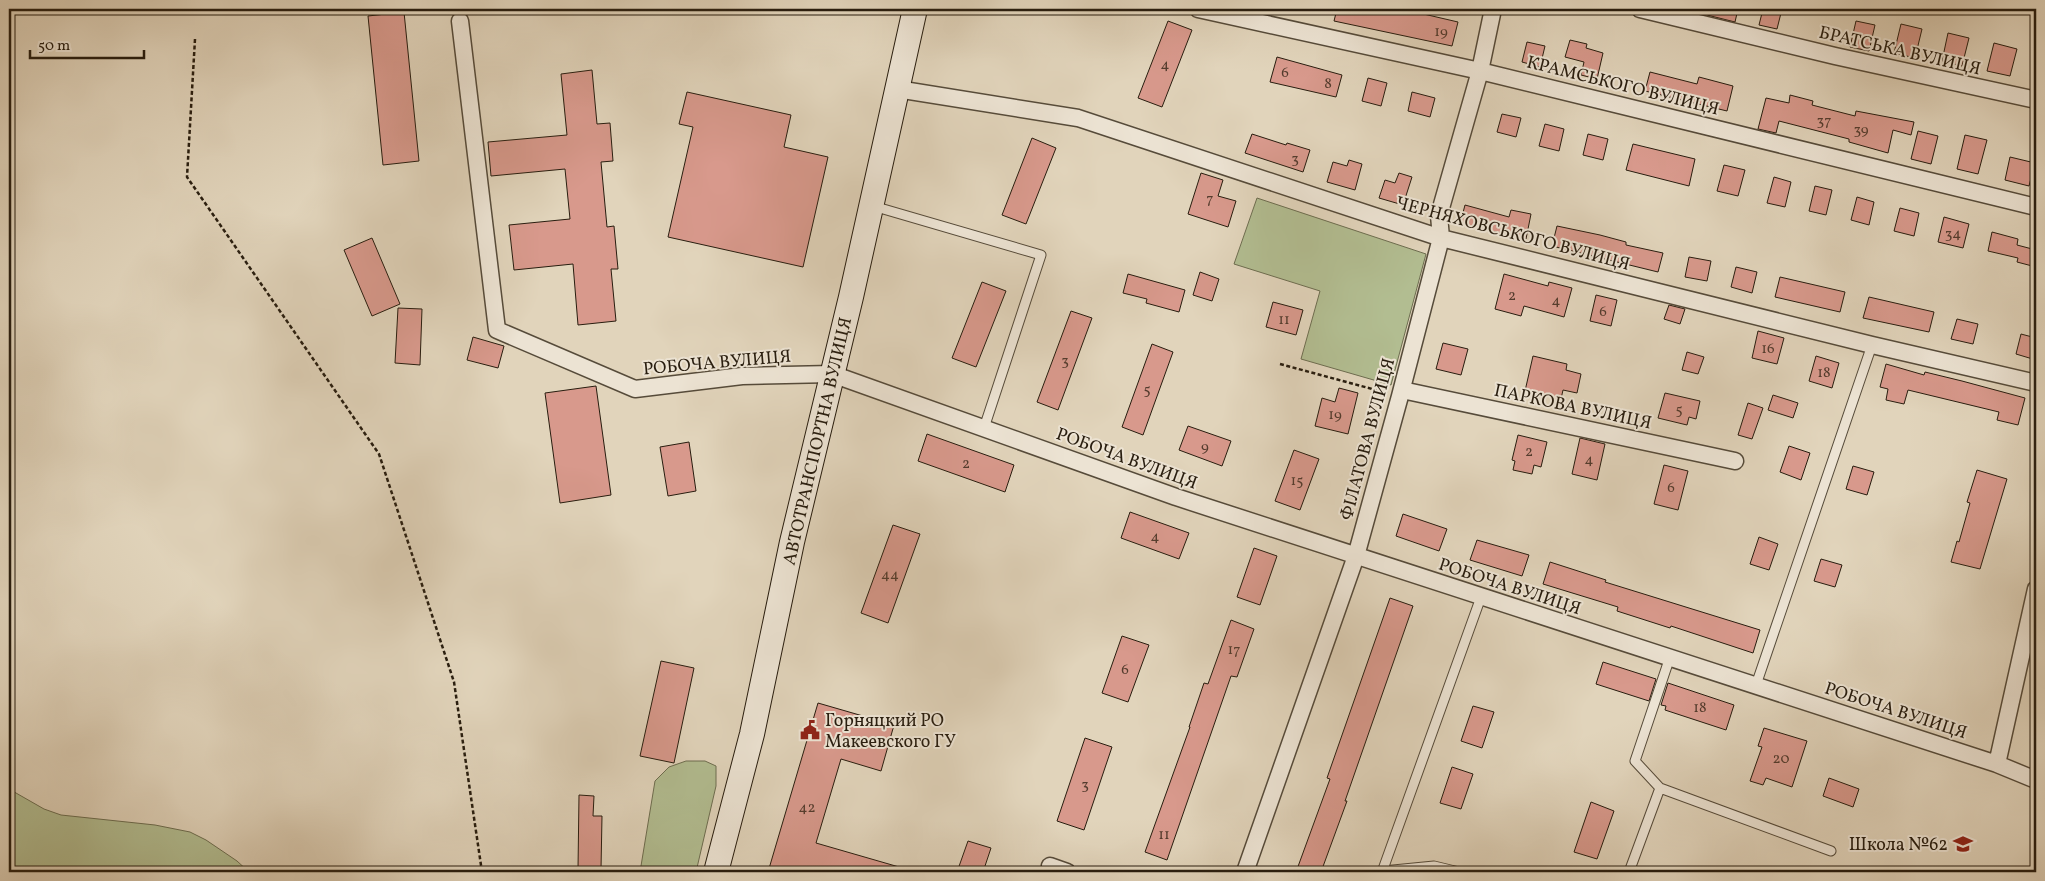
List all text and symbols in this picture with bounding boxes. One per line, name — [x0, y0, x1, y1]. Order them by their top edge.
street label: БРАТСЬКА ВУЛИЦЯ — [1816, 21, 1983, 82]
house number: 19 — [1434, 22, 1448, 43]
scale bar — [30, 28, 144, 60]
text: 50 m — [38, 36, 70, 57]
street label: КРАМСЬКОГО ВУЛИЦЯ — [1524, 50, 1722, 122]
house number: 4 — [1161, 55, 1170, 76]
house number: 6 — [1281, 63, 1289, 84]
house number: 8 — [1324, 74, 1332, 95]
house number: 37 — [1817, 111, 1831, 132]
house number: 39 — [1853, 120, 1869, 141]
house number: 3 — [1291, 149, 1299, 170]
house number: 7 — [1206, 189, 1214, 210]
street label: ЧЕРНЯХОВСЬКОГО ВУЛИЦЯ — [1393, 191, 1633, 278]
house number: 34 — [1945, 224, 1961, 245]
house number: 2 — [1508, 286, 1516, 307]
house number: 4 — [1552, 291, 1561, 312]
house number: 6 — [1599, 302, 1607, 323]
house number: 11 — [1278, 310, 1290, 331]
street label: АВТОТРАНСПОРТНА ВУЛИЦЯ — [778, 315, 859, 568]
house number: 16 — [1761, 339, 1775, 360]
street label: РОБОЧА ВУЛИЦЯ — [642, 345, 792, 382]
house number: 3 — [1061, 351, 1069, 372]
street label: ФІЛАТОВА ВУЛИЦЯ — [1335, 355, 1402, 523]
house number: 18 — [1817, 363, 1831, 384]
street label: ПАРКОВА ВУЛИЦЯ — [1492, 379, 1654, 436]
house number: 5 — [1143, 380, 1151, 401]
house number: 5 — [1675, 400, 1683, 421]
house number: 19 — [1328, 405, 1342, 426]
street label: РОБОЧА ВУЛИЦЯ — [1052, 422, 1201, 497]
house number: 9 — [1201, 437, 1209, 458]
house number: 2 — [1525, 442, 1533, 463]
house number: 4 — [1585, 450, 1594, 471]
house number: 2 — [962, 454, 970, 475]
house number: 15 — [1290, 471, 1304, 492]
house number: 6 — [1667, 478, 1675, 499]
house number: 4 — [1151, 527, 1160, 548]
street label: РОБОЧА ВУЛИЦЯ — [1435, 553, 1584, 622]
house number: 44 — [881, 565, 899, 586]
house number: 17 — [1227, 640, 1241, 661]
house number: 6 — [1121, 660, 1129, 681]
street label: РОБОЧА ВУЛИЦЯ — [1821, 677, 1970, 746]
house number: 18 — [1693, 698, 1707, 719]
place label: Горняцкий РО Макеевского ГУ — [825, 709, 956, 755]
public building icon: Горняцкий РО Макеевского ГУ — [799, 719, 821, 741]
house number: 20 — [1773, 749, 1789, 770]
house number: 3 — [1081, 775, 1089, 796]
house number: 42 — [798, 798, 816, 819]
house number: 11 — [1158, 825, 1170, 846]
place label: Школа №62 — [1849, 833, 1948, 858]
school or university icon: Школа №62 — [1952, 833, 1974, 855]

